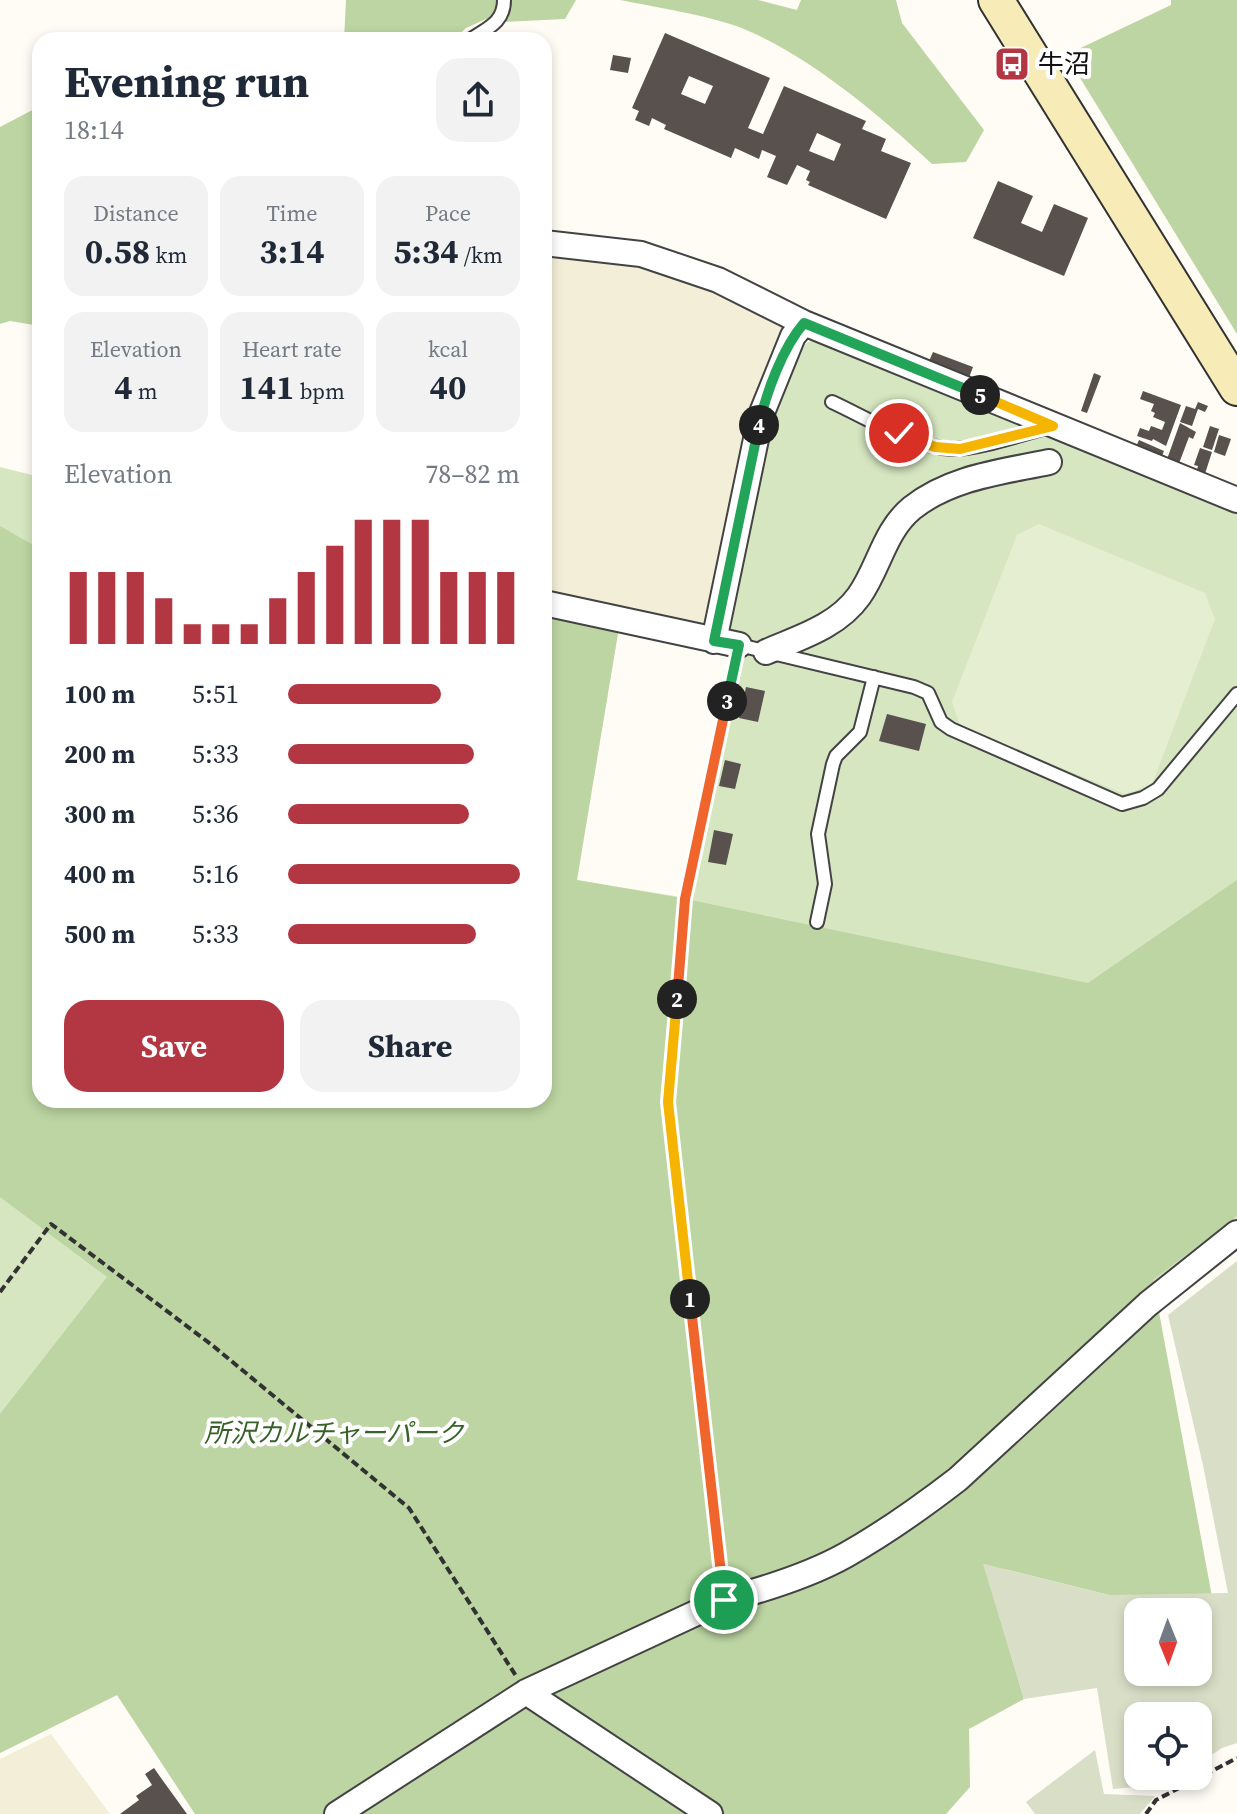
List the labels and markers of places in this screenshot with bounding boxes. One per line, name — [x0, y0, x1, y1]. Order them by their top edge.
bus stop icon: 牛沼 — [993, 45, 1031, 83]
place label: 牛沼 — [1038, 46, 1090, 82]
pin: 5 — [960, 375, 1000, 415]
pin — [865, 399, 933, 467]
pin: 4 — [739, 405, 779, 445]
pin: 3 — [707, 681, 747, 721]
pin: 2 — [657, 979, 697, 1019]
pin: 1 — [670, 1279, 710, 1319]
pin — [690, 1566, 758, 1634]

